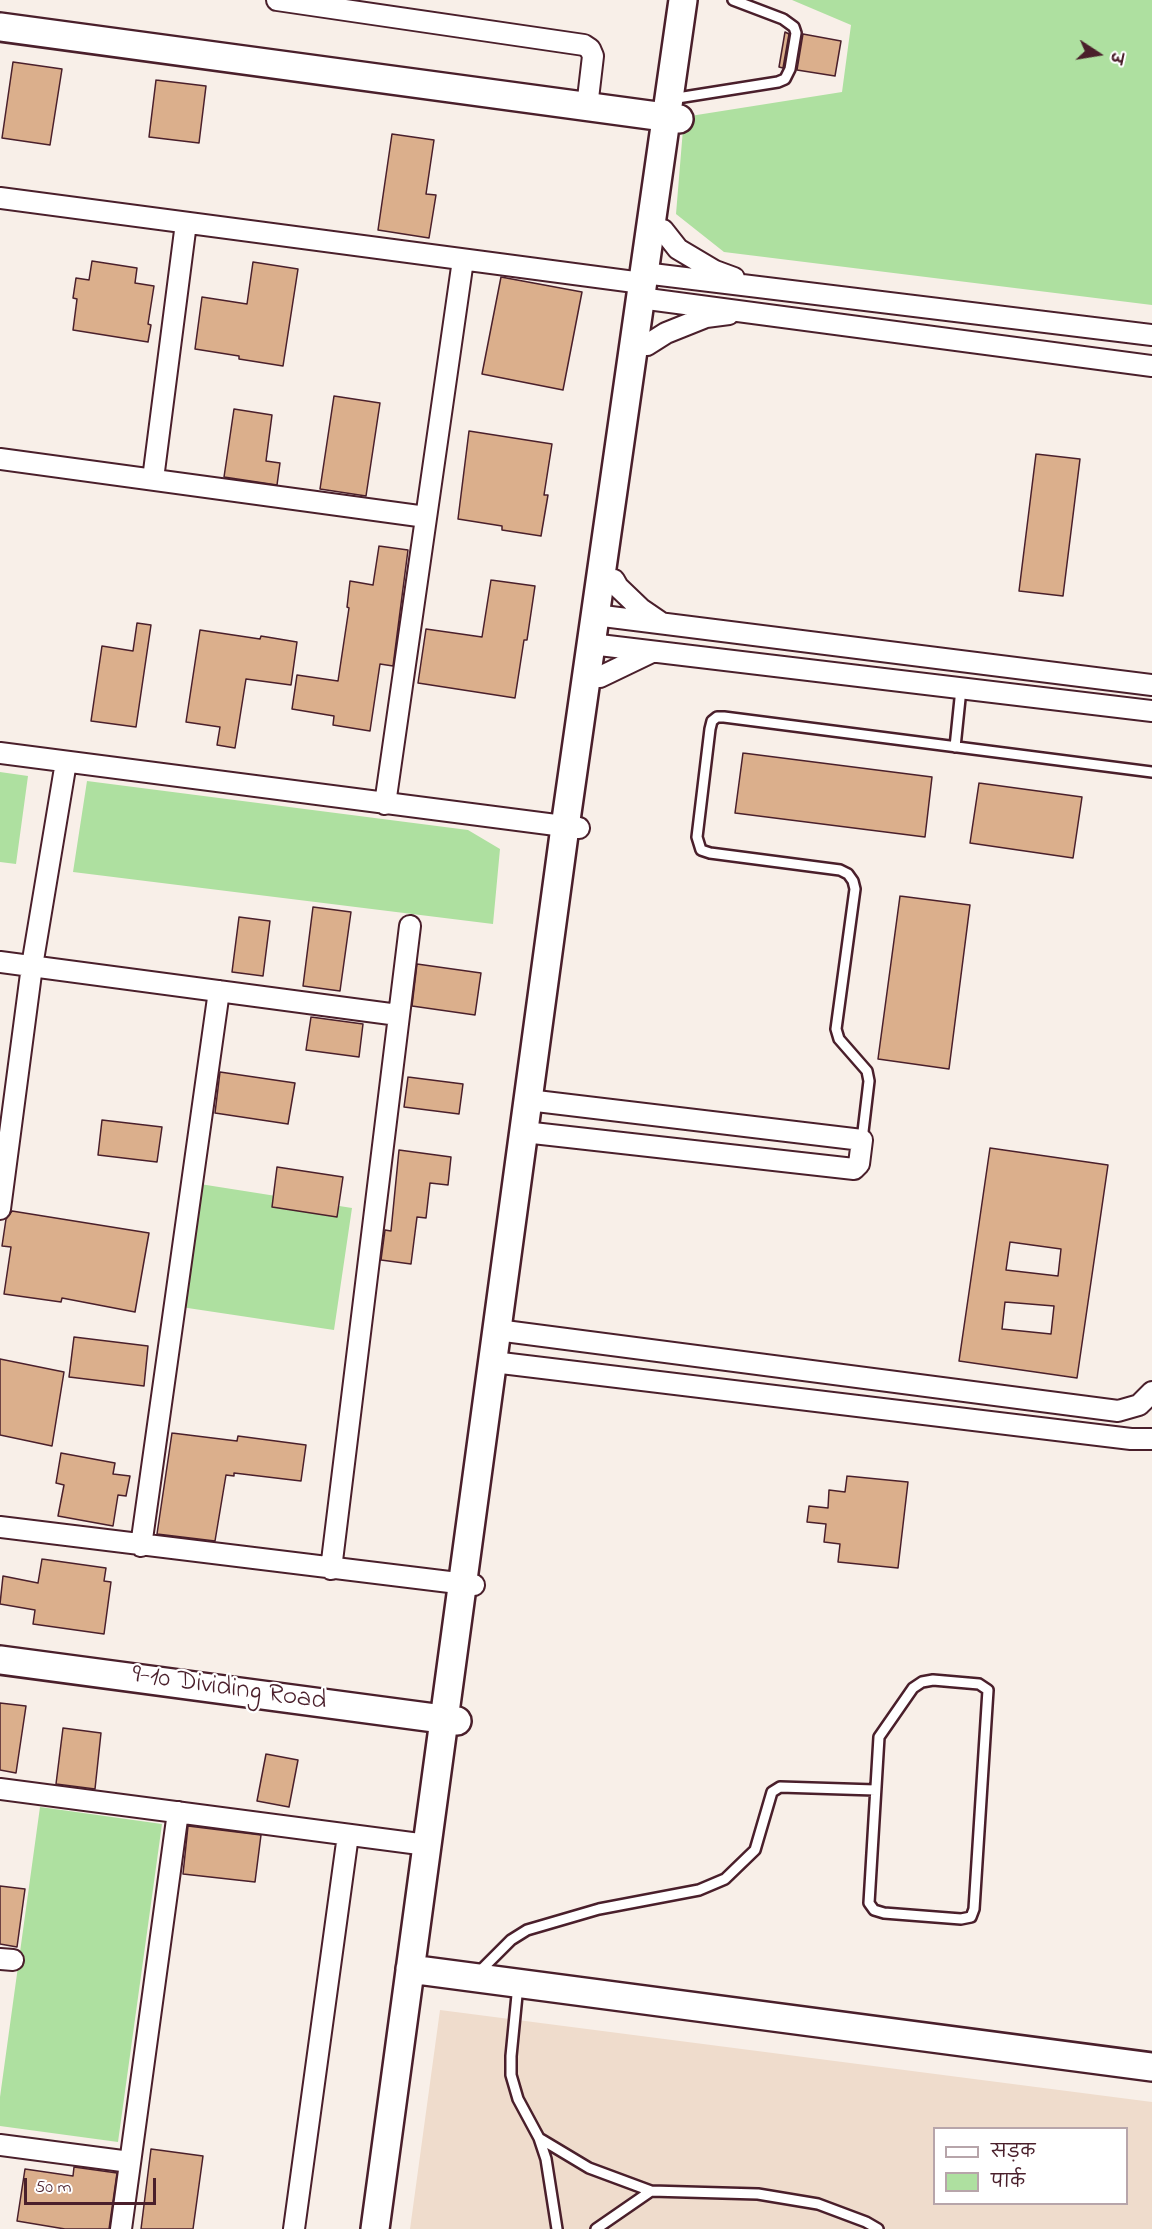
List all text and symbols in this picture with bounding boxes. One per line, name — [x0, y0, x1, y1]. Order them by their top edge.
north arrow — [1068, 24, 1128, 84]
text: उ — [1103, 50, 1128, 65]
street label: 9-10 Dividing Road — [130, 1660, 328, 1720]
legend — [933, 2127, 1128, 2205]
text: सड़क — [991, 2140, 1035, 2166]
scale bar — [27, 2166, 159, 2204]
text: पार्क — [991, 2170, 1025, 2196]
text: 50 m — [35, 2175, 72, 2201]

